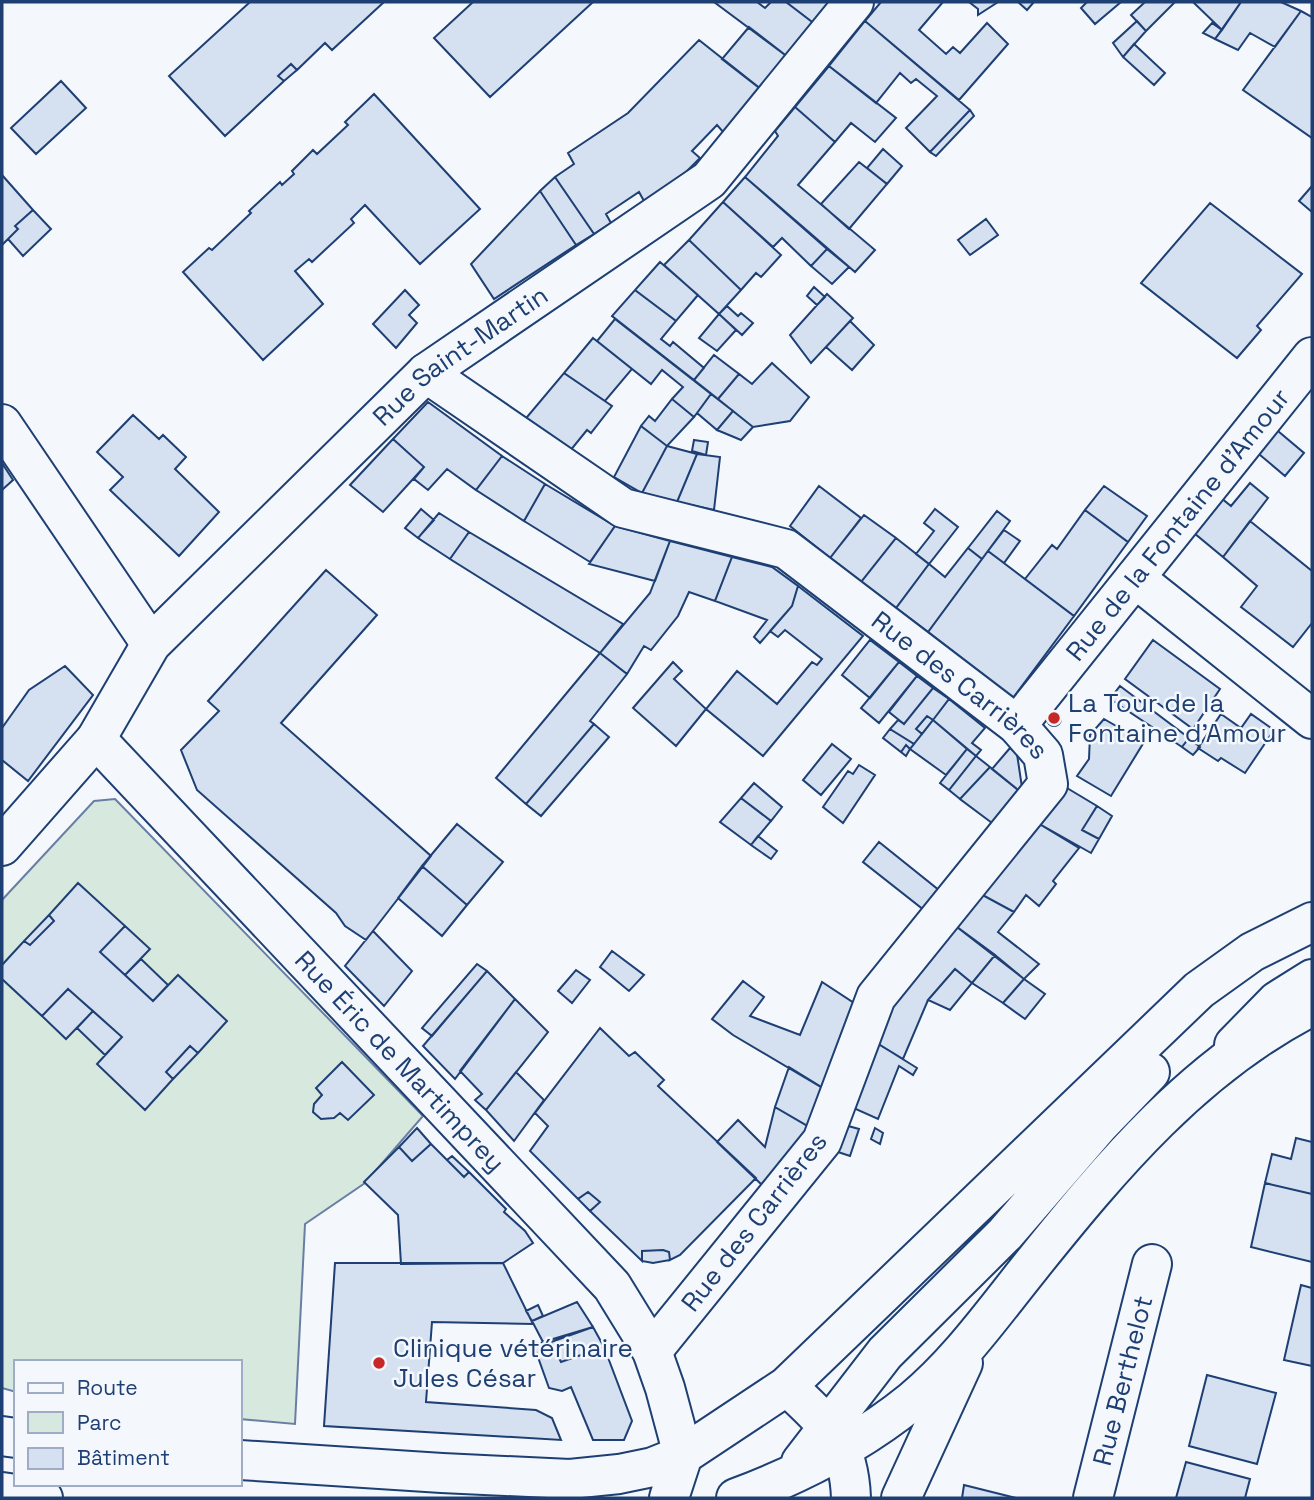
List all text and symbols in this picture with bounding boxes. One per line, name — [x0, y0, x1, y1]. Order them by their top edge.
street label: Rue Saint-Martin — [365, 278, 554, 433]
street label: Rue de la Fontaine d'Amour — [1058, 381, 1297, 668]
street label: Rue des Carrières — [865, 603, 1056, 766]
place label: La Tour de la Fontaine d'Amour — [1068, 686, 1286, 750]
marker: La Tour de la Fontaine d'Amour — [1046, 710, 1062, 726]
street label: Rue Éric de Martimprey — [288, 943, 512, 1179]
street label: Rue des Carrières — [673, 1125, 835, 1319]
street label: Rue Berthelot — [1085, 1292, 1160, 1469]
place label: Clinique vétérinaire Jules César — [393, 1331, 633, 1395]
marker: Clinique vétérinaire Jules César — [371, 1355, 387, 1371]
legend — [14, 1360, 242, 1486]
text: Route — [77, 1374, 138, 1401]
text: Parc — [77, 1409, 122, 1436]
text: Bâtiment — [77, 1444, 170, 1471]

